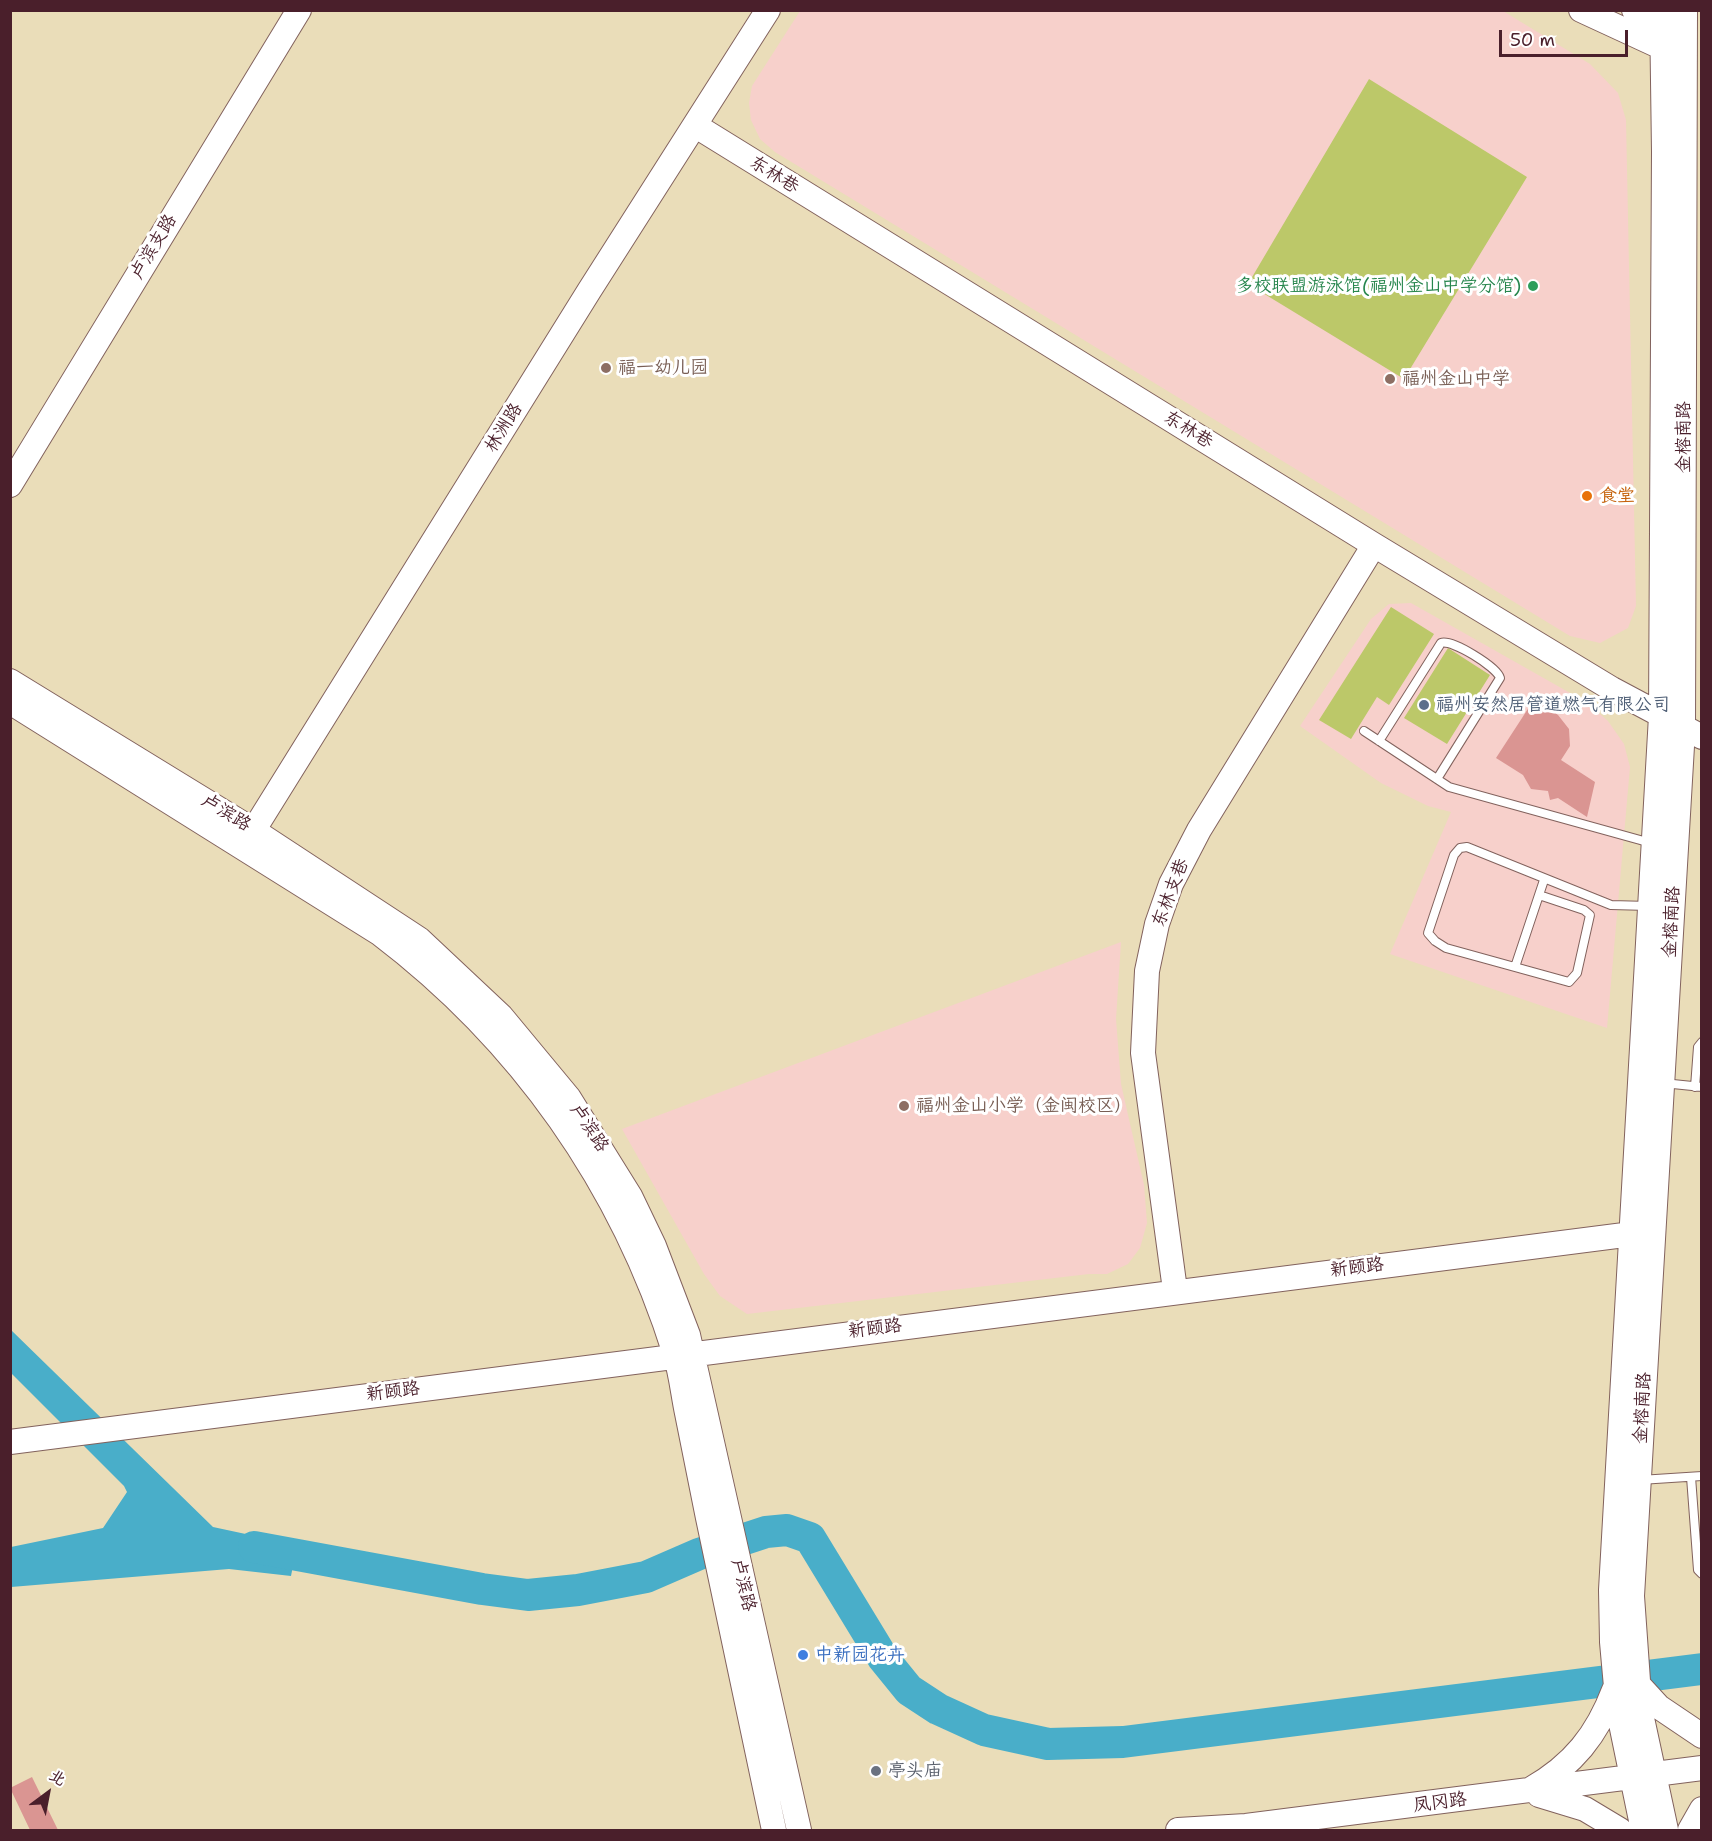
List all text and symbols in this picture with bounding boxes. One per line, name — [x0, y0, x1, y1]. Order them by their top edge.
scale bar — [1502, 18, 1631, 56]
text: 50 m — [1510, 28, 1555, 52]
street label: 东林巷 — [745, 152, 803, 198]
street label: 卢滨支路 — [126, 211, 182, 283]
place label: 多校联盟游泳馆(福州金山中学分馆) — [1236, 275, 1521, 297]
marker: 多校联盟游泳馆(福州金山中学分馆) — [1526, 279, 1540, 293]
place label: 福一幼儿园 — [618, 357, 708, 379]
marker: 福一幼儿园 — [599, 361, 613, 375]
place label: 福州金山中学 — [1402, 368, 1510, 390]
marker: 福州金山中学 — [1383, 372, 1397, 386]
street label: 林洲路 — [481, 399, 527, 457]
street label: 金榕南路 — [1673, 401, 1695, 473]
street label: 东林巷 — [1159, 407, 1217, 453]
place label: 食堂 — [1599, 485, 1635, 507]
marker: 食堂 — [1580, 489, 1594, 503]
place label: 福州安然居管道燃气有限公司 — [1436, 694, 1670, 716]
marker: 福州安然居管道燃气有限公司 — [1417, 698, 1431, 712]
street label: 卢滨路 — [197, 790, 255, 836]
street label: 东林支巷 — [1148, 856, 1194, 930]
street label: 金榕南路 — [1659, 885, 1685, 959]
place label: 福州金山小学（金闽校区） — [916, 1095, 1132, 1117]
street label: 卢滨路 — [565, 1099, 613, 1157]
marker: 福州金山小学（金闽校区） — [897, 1099, 911, 1113]
street label: 新颐路 — [1329, 1254, 1385, 1282]
street label: 新颐路 — [847, 1315, 903, 1343]
street label: 金榕南路 — [1630, 1371, 1656, 1445]
street label: 新颐路 — [365, 1378, 421, 1406]
street label: 卢滨路 — [726, 1556, 760, 1614]
place label: 中新园花卉 — [815, 1644, 905, 1666]
marker: 中新园花卉 — [796, 1648, 810, 1662]
place label: 亭头庙 — [888, 1760, 942, 1782]
north arrow — [18, 1763, 78, 1823]
text: 北 — [45, 1764, 70, 1790]
marker: 亭头庙 — [869, 1764, 883, 1778]
street label: 凤冈路 — [1412, 1789, 1468, 1817]

